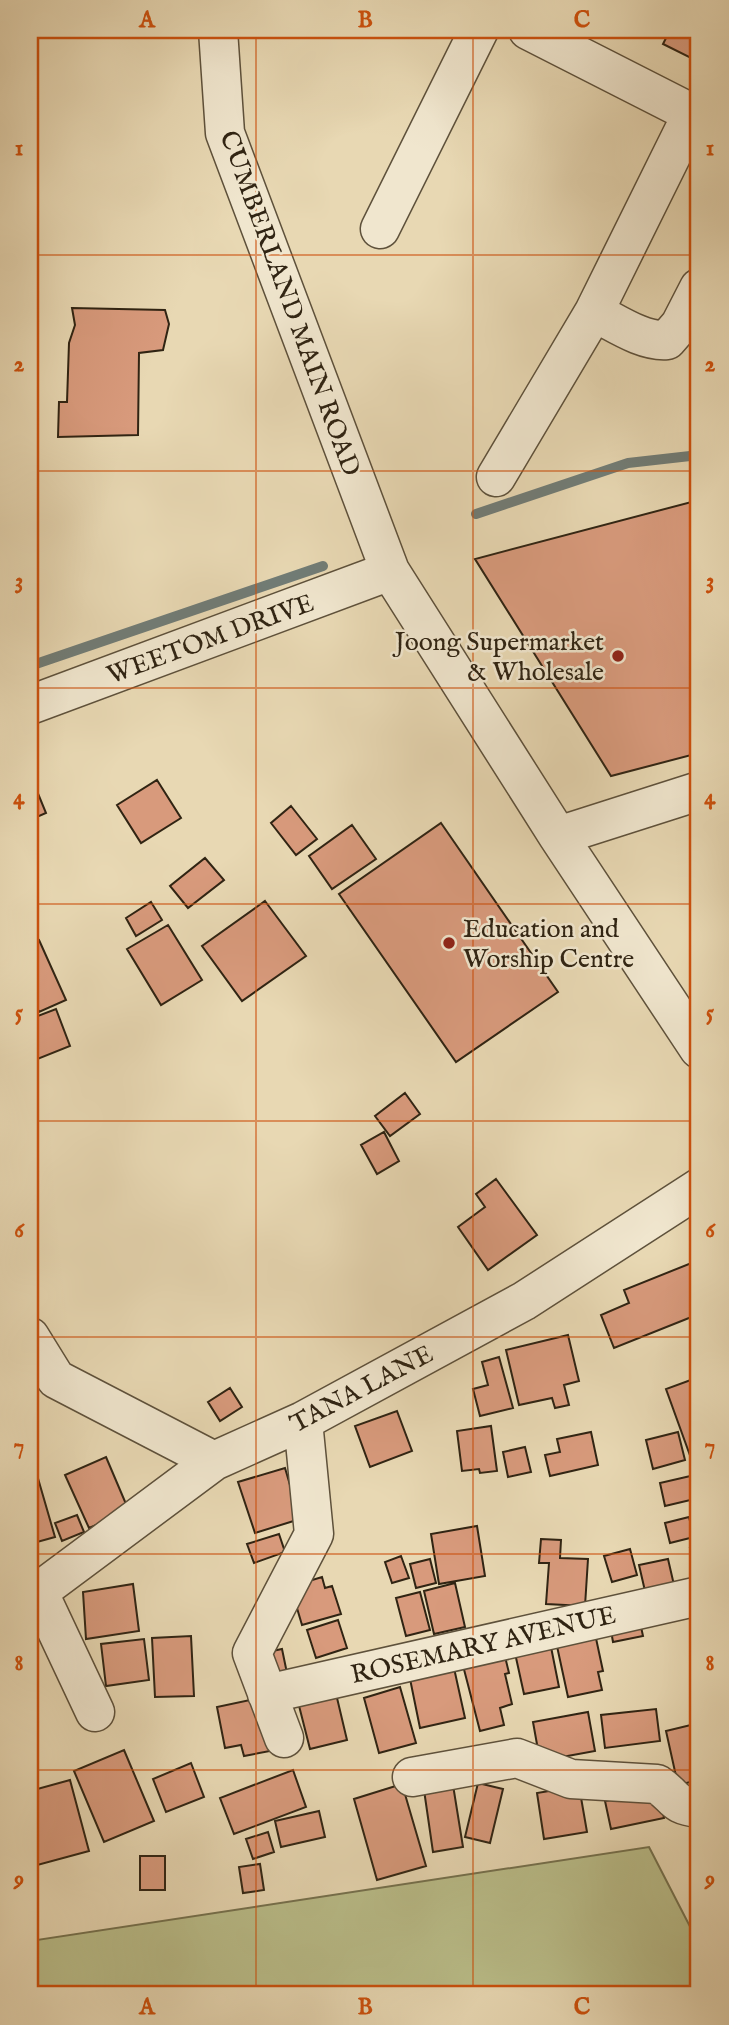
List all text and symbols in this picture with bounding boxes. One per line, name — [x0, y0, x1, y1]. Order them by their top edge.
text: A — [138, 6, 156, 35]
text: B — [357, 6, 373, 35]
text: C — [574, 6, 591, 35]
street label: CUMBERLAND MAIN ROAD — [212, 126, 368, 481]
text: 1 — [15, 134, 23, 163]
text: 1 — [706, 134, 714, 163]
text: 2 — [14, 350, 25, 379]
text: 2 — [705, 350, 716, 379]
text: 3 — [15, 567, 23, 596]
text: 3 — [706, 567, 714, 596]
street label: WEETOM DRIVE — [103, 587, 318, 692]
place label: Joong Supermarket & Wholesale — [392, 626, 604, 689]
marker: Joong Supermarket & Wholesale — [610, 648, 626, 664]
text: 4 — [13, 783, 25, 812]
text: 4 — [704, 783, 716, 812]
place label: Education and Worship Centre — [463, 913, 634, 976]
marker: Education and Worship Centre — [441, 935, 457, 951]
text: 5 — [15, 999, 24, 1028]
text: 5 — [706, 999, 715, 1028]
text: 6 — [14, 1216, 25, 1245]
text: 6 — [705, 1216, 716, 1245]
street label: TANA LANE — [284, 1338, 439, 1441]
text: 7 — [14, 1432, 24, 1461]
text: 7 — [705, 1432, 715, 1461]
street label: ROSEMARY AVENUE — [348, 1599, 619, 1692]
text: 8 — [14, 1649, 24, 1678]
text: 8 — [705, 1649, 715, 1678]
text: 9 — [13, 1865, 24, 1894]
text: 9 — [704, 1865, 715, 1894]
text: A — [138, 1993, 156, 2022]
text: B — [357, 1993, 373, 2022]
text: C — [574, 1993, 591, 2022]

